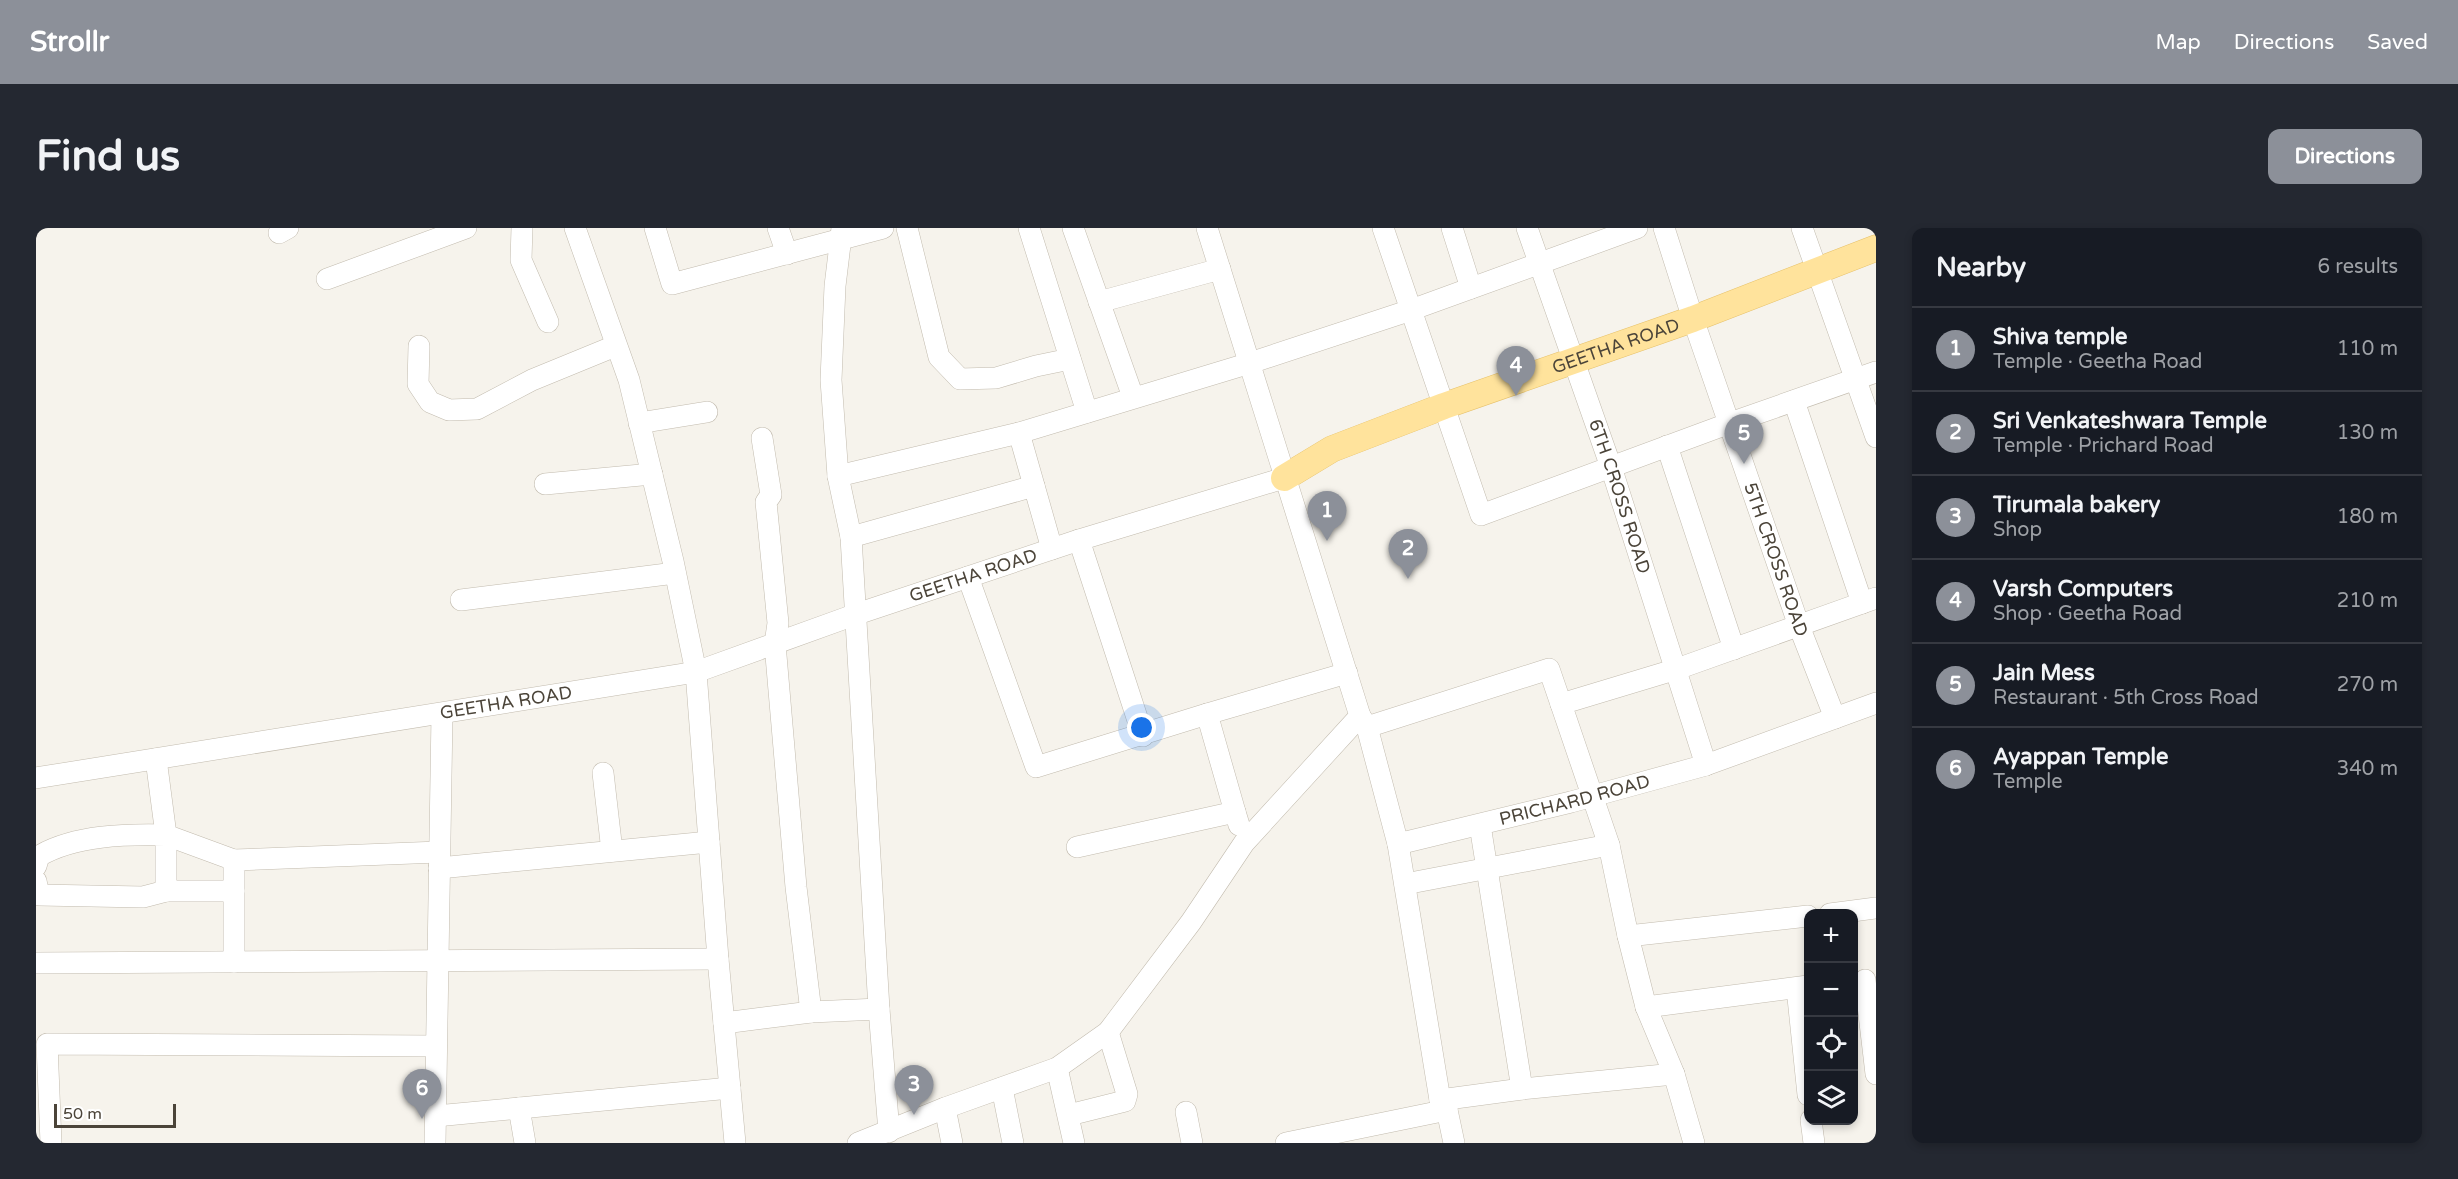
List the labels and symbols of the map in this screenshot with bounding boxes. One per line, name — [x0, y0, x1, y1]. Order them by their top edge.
street label: GEETHA ROAD — [1549, 314, 1682, 378]
pin: 4 — [1496, 346, 1536, 396]
pin: 5 — [1724, 414, 1764, 464]
street label: 6TH CROSS ROAD — [1584, 416, 1655, 577]
street label: 5TH CROSS ROAD — [1739, 480, 1813, 640]
pin: 1 — [1308, 492, 1346, 541]
pin: 2 — [1388, 530, 1428, 579]
street label: GEETHA ROAD — [906, 544, 1040, 607]
street label: GEETHA ROAD — [438, 681, 574, 724]
your location — [1127, 713, 1156, 742]
street label: PRICHARD ROAD — [1497, 770, 1652, 830]
pin: 3 — [894, 1066, 934, 1115]
pin: 6 — [402, 1070, 442, 1119]
scale bar — [54, 1101, 176, 1128]

